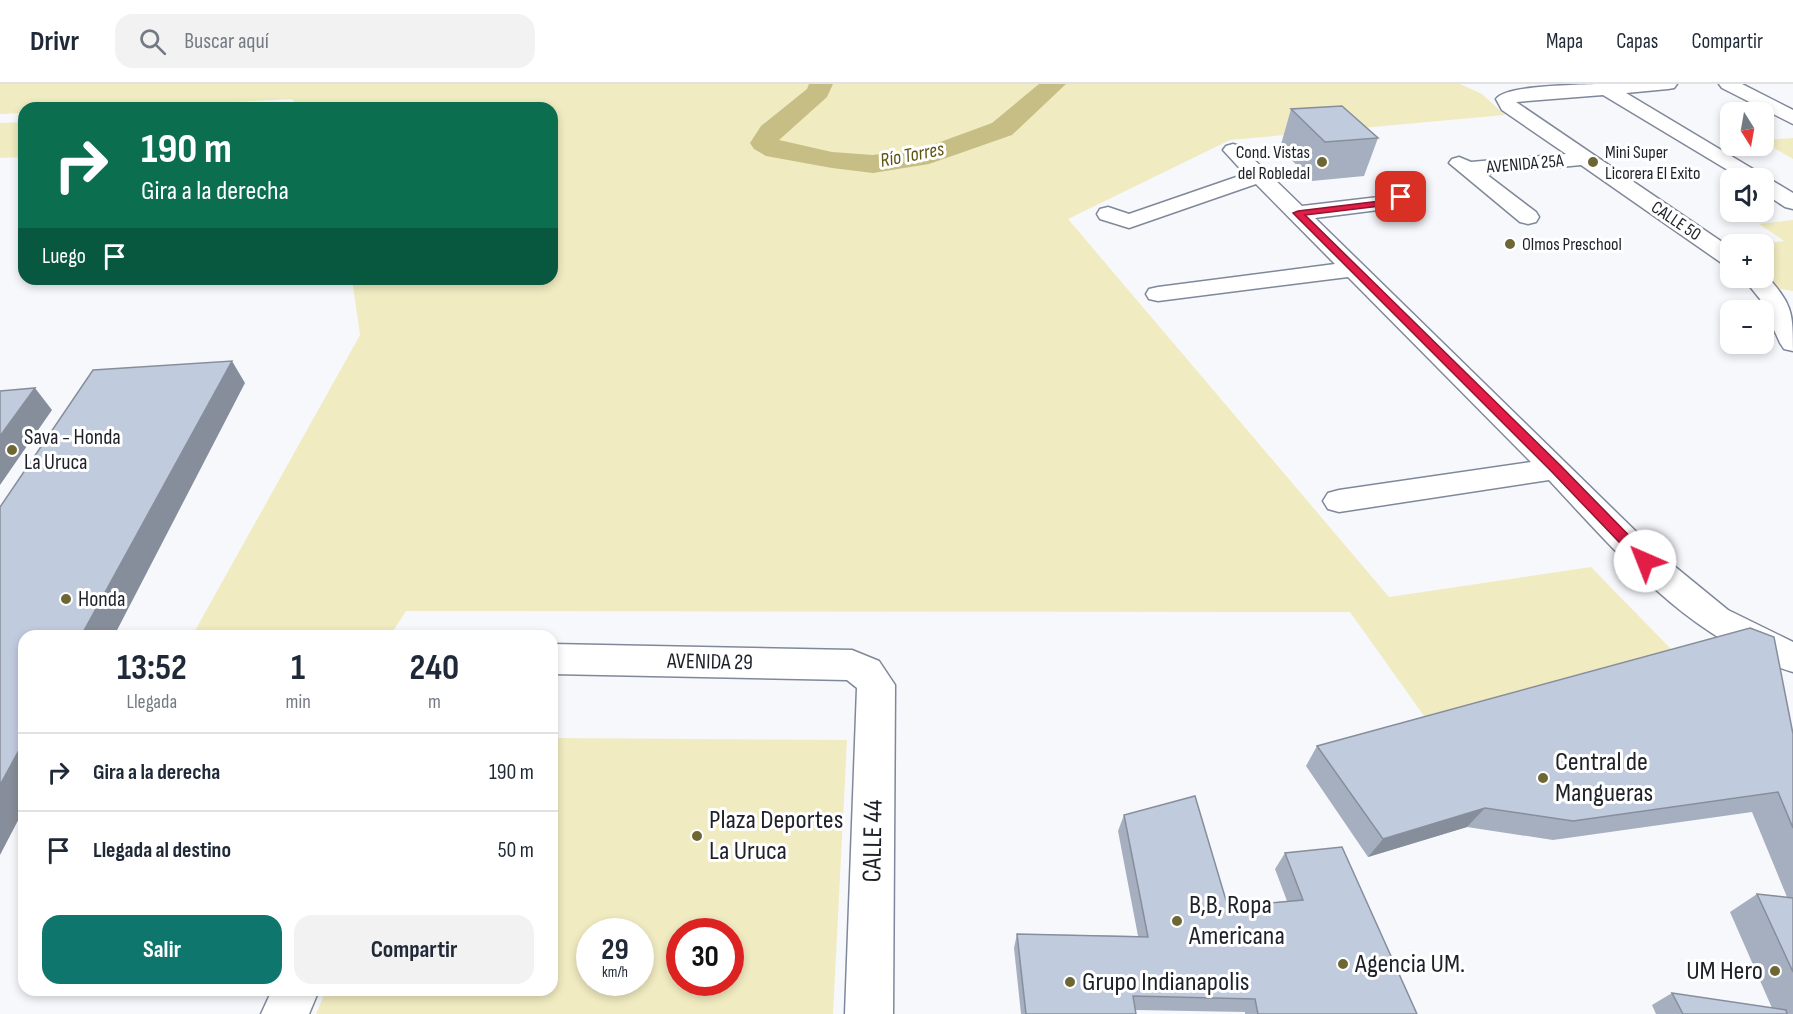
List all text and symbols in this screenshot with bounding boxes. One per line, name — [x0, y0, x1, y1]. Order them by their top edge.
search box — [115, 14, 535, 68]
text: Drivr — [30, 25, 79, 58]
icon: search — [136, 25, 169, 58]
text: Buscar aquí — [184, 28, 269, 55]
text: Mapa — [1546, 29, 1583, 54]
text: Capas — [1616, 29, 1658, 54]
text: Compartir — [1691, 29, 1763, 54]
north arrow — [1720, 102, 1774, 156]
map controls — [1720, 102, 1774, 354]
text: 190 m — [141, 124, 232, 175]
icon: right — [42, 126, 120, 204]
water label: Río Torres — [878, 137, 946, 173]
place label: Cond. Vistas del Robledal — [1236, 142, 1310, 184]
place label: Mini Super Licorera El Exito — [1605, 142, 1700, 184]
street label: AVENIDA 25A — [1485, 150, 1565, 178]
marker: Cond. Vistas del Robledal — [1315, 155, 1329, 169]
marker: Mini Super Licorera El Exito — [1586, 155, 1600, 169]
button: sound — [1720, 168, 1774, 222]
pin — [1375, 171, 1426, 222]
text: Gira a la derecha — [141, 175, 289, 207]
icon: arrive — [1384, 180, 1417, 213]
street label: CALLE 50 — [1647, 197, 1705, 245]
place label: Olmos Preschool — [1522, 234, 1622, 255]
button: + — [1720, 234, 1774, 288]
marker: Olmos Preschool — [1503, 237, 1517, 251]
icon: arrive — [98, 240, 131, 273]
text: Luego — [42, 243, 86, 270]
button: − — [1720, 300, 1774, 354]
place label: Sava - Honda La Uruca — [24, 424, 121, 476]
marker: Sava - Honda La Uruca — [5, 443, 19, 457]
position arrow — [1613, 529, 1677, 593]
place label: Honda — [78, 586, 125, 613]
marker: Honda — [59, 592, 73, 606]
text: 13:52 — [117, 647, 187, 690]
text: 1 — [291, 647, 305, 690]
text: 240 — [410, 647, 459, 690]
street label: AVENIDA 29 — [666, 648, 753, 676]
text: Llegada — [126, 690, 177, 714]
text: min — [286, 690, 311, 714]
text: m — [428, 690, 441, 714]
place label: Central de Mangueras — [1555, 746, 1653, 809]
icon: right — [42, 756, 75, 789]
text: Gira a la derecha — [93, 759, 220, 786]
text: 190 m — [489, 759, 534, 786]
marker: Central de Mangueras — [1536, 771, 1550, 785]
street label: CALLE 44 — [856, 799, 890, 883]
place label: Plaza Deportes La Uruca — [709, 804, 843, 867]
marker: Plaza Deportes La Uruca — [690, 829, 704, 843]
icon: arrive — [42, 834, 75, 867]
text: Llegada al destino — [93, 837, 231, 864]
text: 50 m — [498, 837, 534, 864]
place label: B,B, Ropa Americana — [1188, 889, 1285, 952]
marker: B,B, Ropa Americana — [1170, 914, 1184, 928]
button: Salir — [42, 915, 282, 984]
button: Compartir — [294, 915, 534, 984]
speed limit sign: 30 — [666, 918, 744, 996]
text: 29 — [601, 932, 629, 968]
place label: Agencia UM. — [1354, 948, 1465, 980]
place label: UM Hero — [1686, 955, 1763, 987]
marker: Agencia UM. — [1336, 957, 1350, 971]
text: km/h — [602, 963, 628, 982]
marker: UM Hero — [1768, 964, 1782, 978]
place label: Grupo Indianapolis — [1082, 966, 1250, 998]
marker: Grupo Indianapolis — [1063, 975, 1077, 989]

